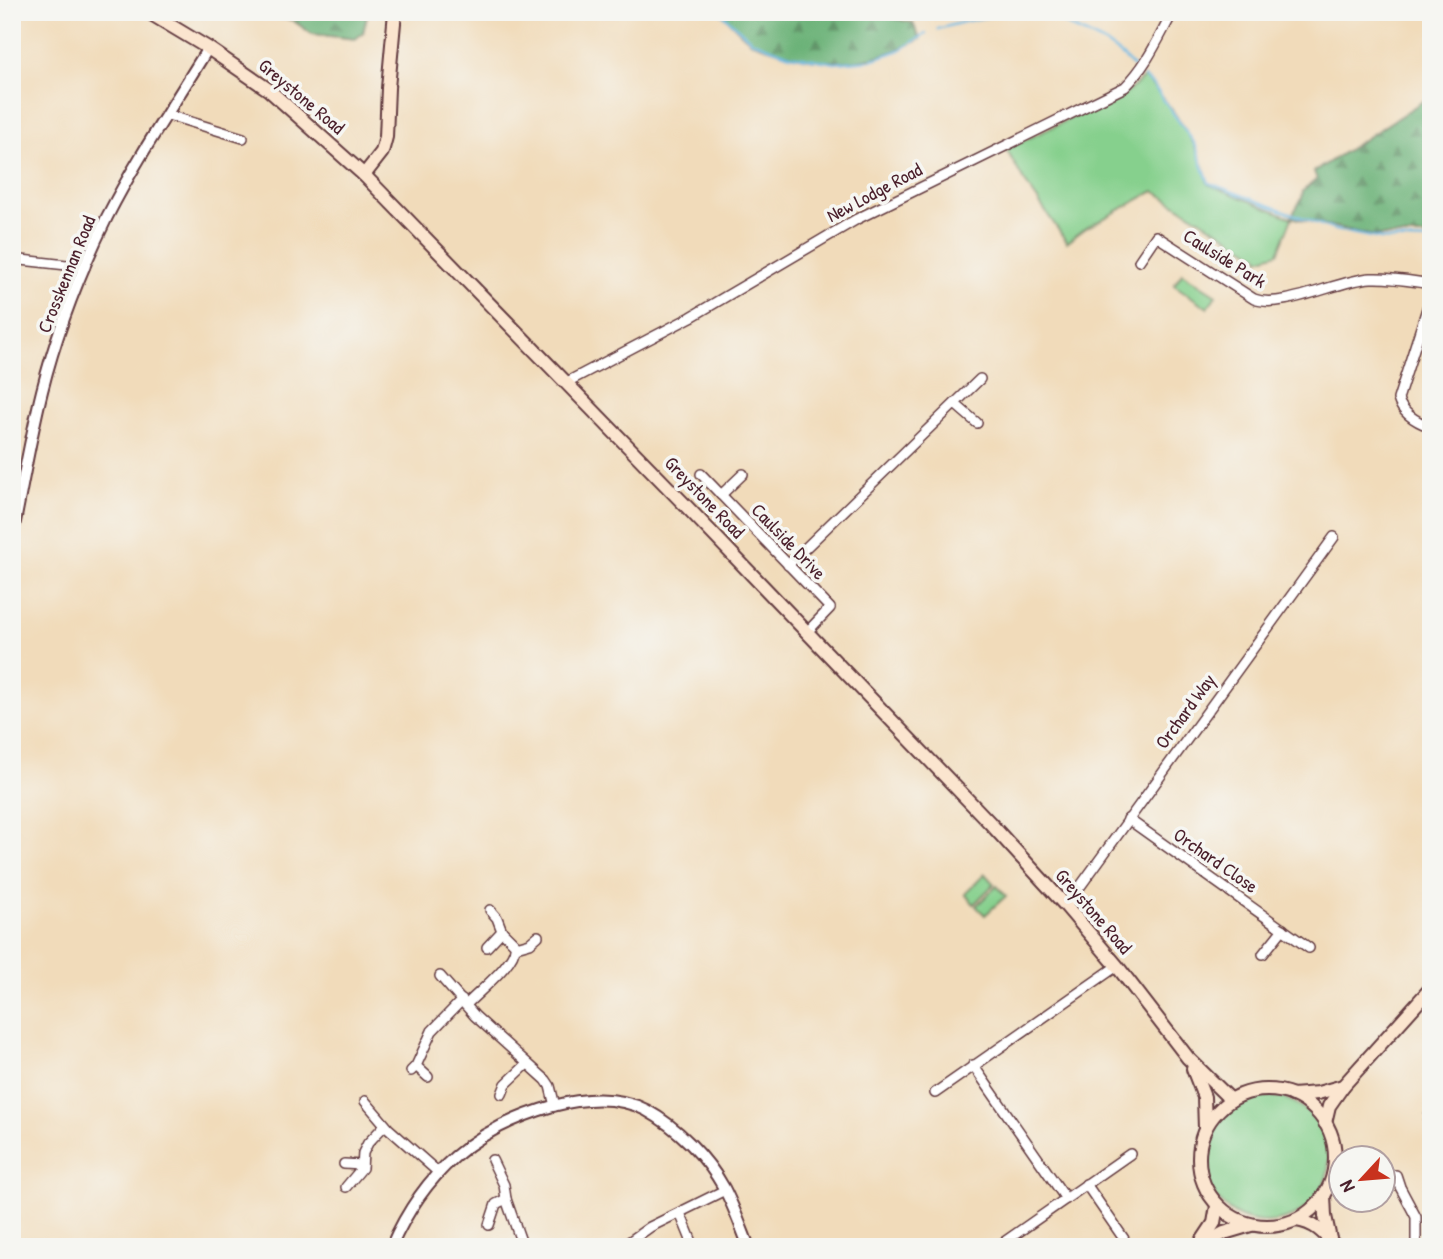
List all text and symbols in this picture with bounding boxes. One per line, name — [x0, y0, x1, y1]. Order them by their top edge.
street label: Greystone Road — [253, 52, 351, 140]
street label: New Lodge Road — [822, 156, 927, 228]
street label: Crosskennan Road — [31, 211, 102, 336]
street label: Caulside Park — [1179, 222, 1272, 294]
street label: Greystone Road — [659, 450, 751, 544]
street label: Caulside Drive — [746, 497, 832, 585]
street label: Orchard Way — [1149, 668, 1221, 754]
street label: Orchard Close — [1168, 821, 1264, 899]
street label: Greystone Road — [1050, 863, 1139, 960]
north arrow — [1328, 1144, 1398, 1214]
text: N — [1333, 1176, 1361, 1197]

